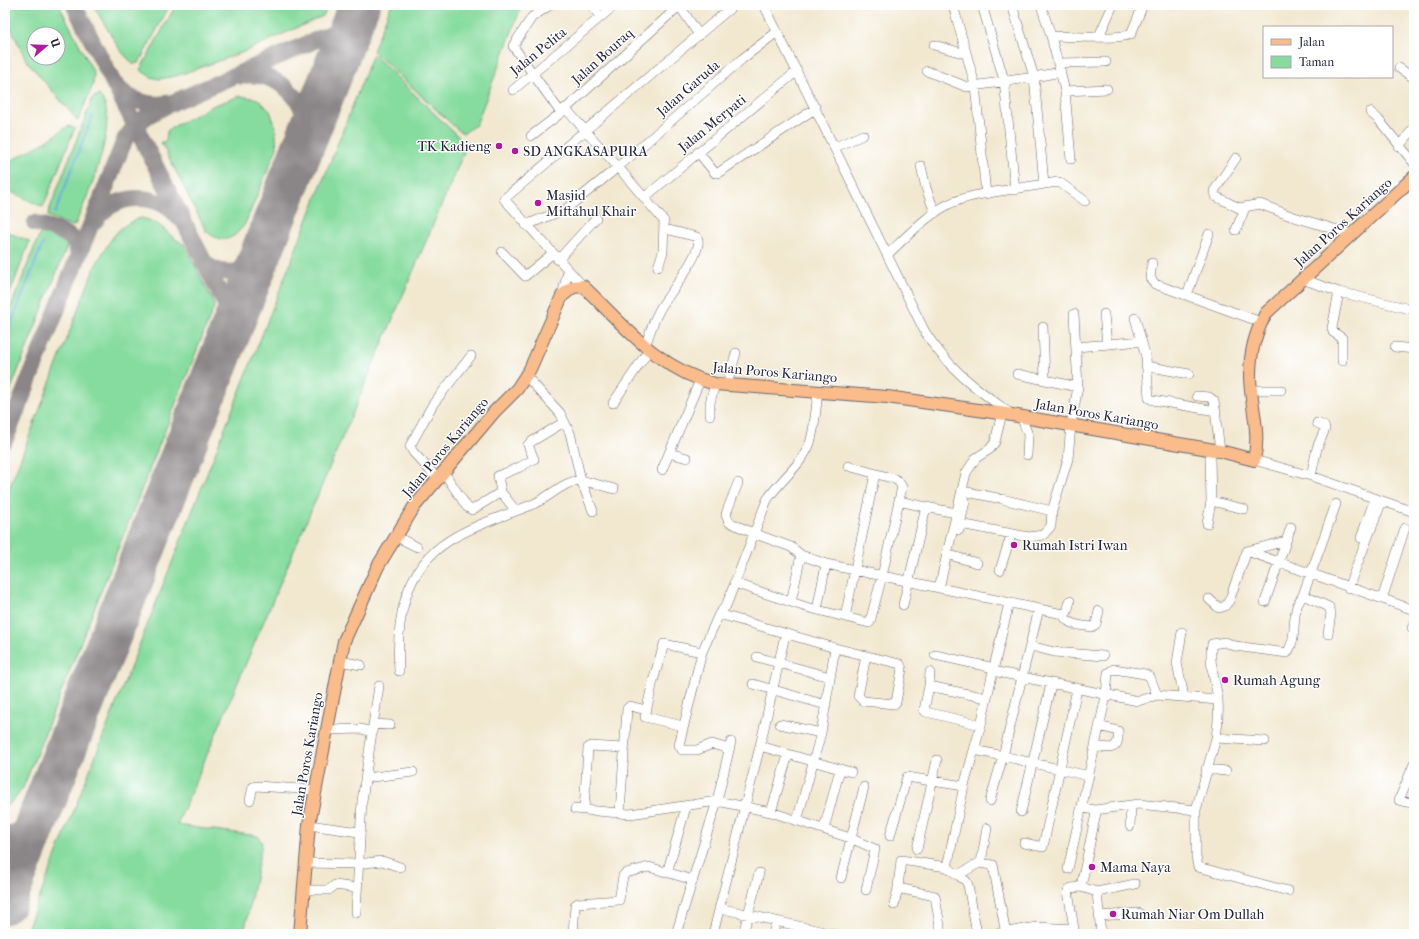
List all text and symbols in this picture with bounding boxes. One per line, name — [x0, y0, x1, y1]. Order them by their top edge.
street label: Jalan Pelita — [506, 23, 570, 80]
street label: Jalan Bouraq — [567, 24, 637, 89]
north arrow — [26, 26, 66, 66]
legend — [1263, 26, 1393, 78]
text: Jalan — [1298, 35, 1325, 49]
text: U — [47, 36, 63, 49]
text: Taman — [1299, 55, 1334, 69]
street label: Jalan Garuda — [653, 56, 723, 121]
street label: Jalan Merpati — [674, 91, 750, 156]
place label: TK Kadieng — [417, 138, 492, 155]
marker: TK Kadieng — [494, 141, 504, 151]
place label: SD ANGKASAPURA — [523, 143, 648, 160]
marker: SD ANGKASAPURA — [510, 146, 520, 156]
street label: Jalan Poros Kariango — [1290, 174, 1396, 271]
place label: Masjid Miftahul Khair — [546, 187, 636, 220]
marker: Masjid Miftahul Khair — [533, 198, 543, 208]
street label: Jalan Poros Kariango — [711, 358, 838, 386]
street label: Jalan Poros Kariango — [398, 394, 492, 502]
street label: Jalan Poros Kariango — [1033, 395, 1160, 434]
place label: Rumah Istri Iwan — [1022, 537, 1128, 554]
marker: Rumah Istri Iwan — [1009, 540, 1019, 550]
place label: Rumah Agung — [1233, 672, 1321, 689]
marker: Rumah Agung — [1220, 675, 1230, 685]
street label: Jalan Poros Kariango — [288, 691, 327, 818]
place label: Mama Naya — [1100, 859, 1171, 876]
marker: Mama Naya — [1087, 862, 1097, 872]
place label: Rumah Niar Om Dullah — [1121, 906, 1264, 923]
marker: Rumah Niar Om Dullah — [1108, 909, 1118, 919]

